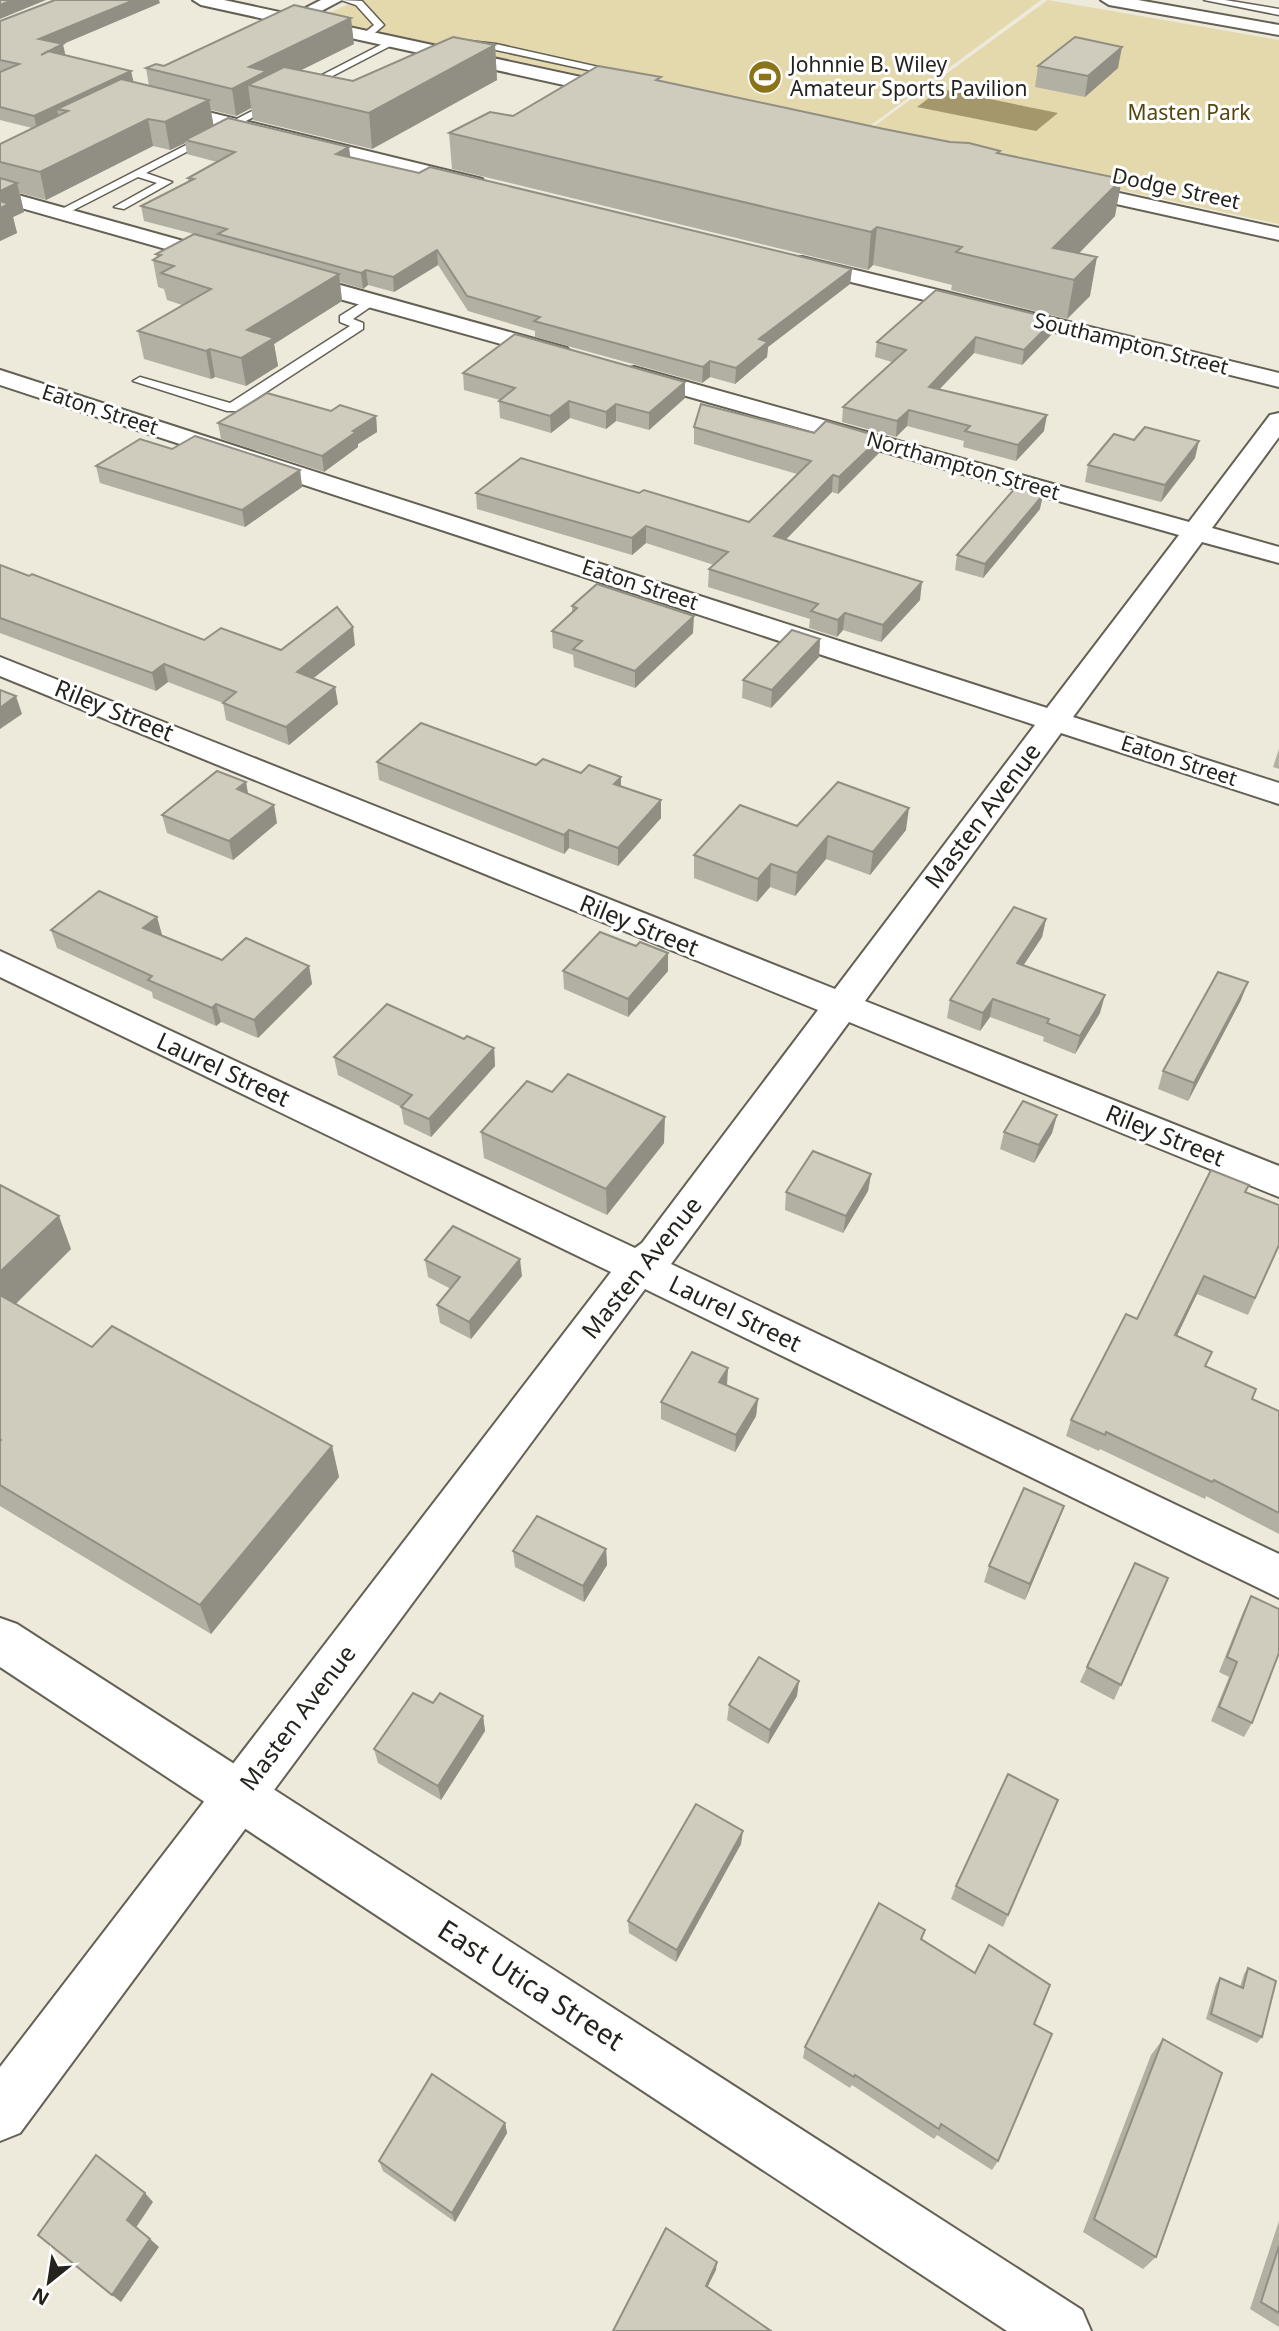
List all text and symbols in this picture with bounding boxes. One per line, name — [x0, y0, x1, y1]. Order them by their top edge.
place label: Johnnie B. Wiley Amateur Sports Pavilion — [788, 50, 1027, 102]
sports icon: Johnnie B. Wiley Amateur Sports Pavilion — [746, 58, 784, 96]
park label: Masten Park — [1127, 98, 1251, 126]
street label: Dodge Street — [1110, 161, 1243, 215]
street label: Southampton Street — [1031, 305, 1232, 381]
street label: Eaton Street — [39, 377, 162, 441]
street label: Northampton Street — [863, 424, 1063, 506]
street label: Eaton Street — [579, 552, 702, 616]
street label: Riley Street — [50, 671, 179, 749]
street label: Eaton Street — [1118, 728, 1241, 792]
street label: Masten Avenue — [916, 736, 1047, 895]
street label: Riley Street — [575, 886, 704, 964]
street label: Laurel Street — [152, 1023, 296, 1114]
street label: Riley Street — [1101, 1096, 1230, 1174]
street label: Masten Avenue — [573, 1189, 708, 1345]
street label: Laurel Street — [664, 1266, 808, 1359]
street label: Masten Avenue — [231, 1638, 362, 1797]
street label: East Utica Street — [431, 1910, 632, 2059]
north arrow — [14, 2247, 84, 2317]
text: N — [27, 2282, 54, 2312]

